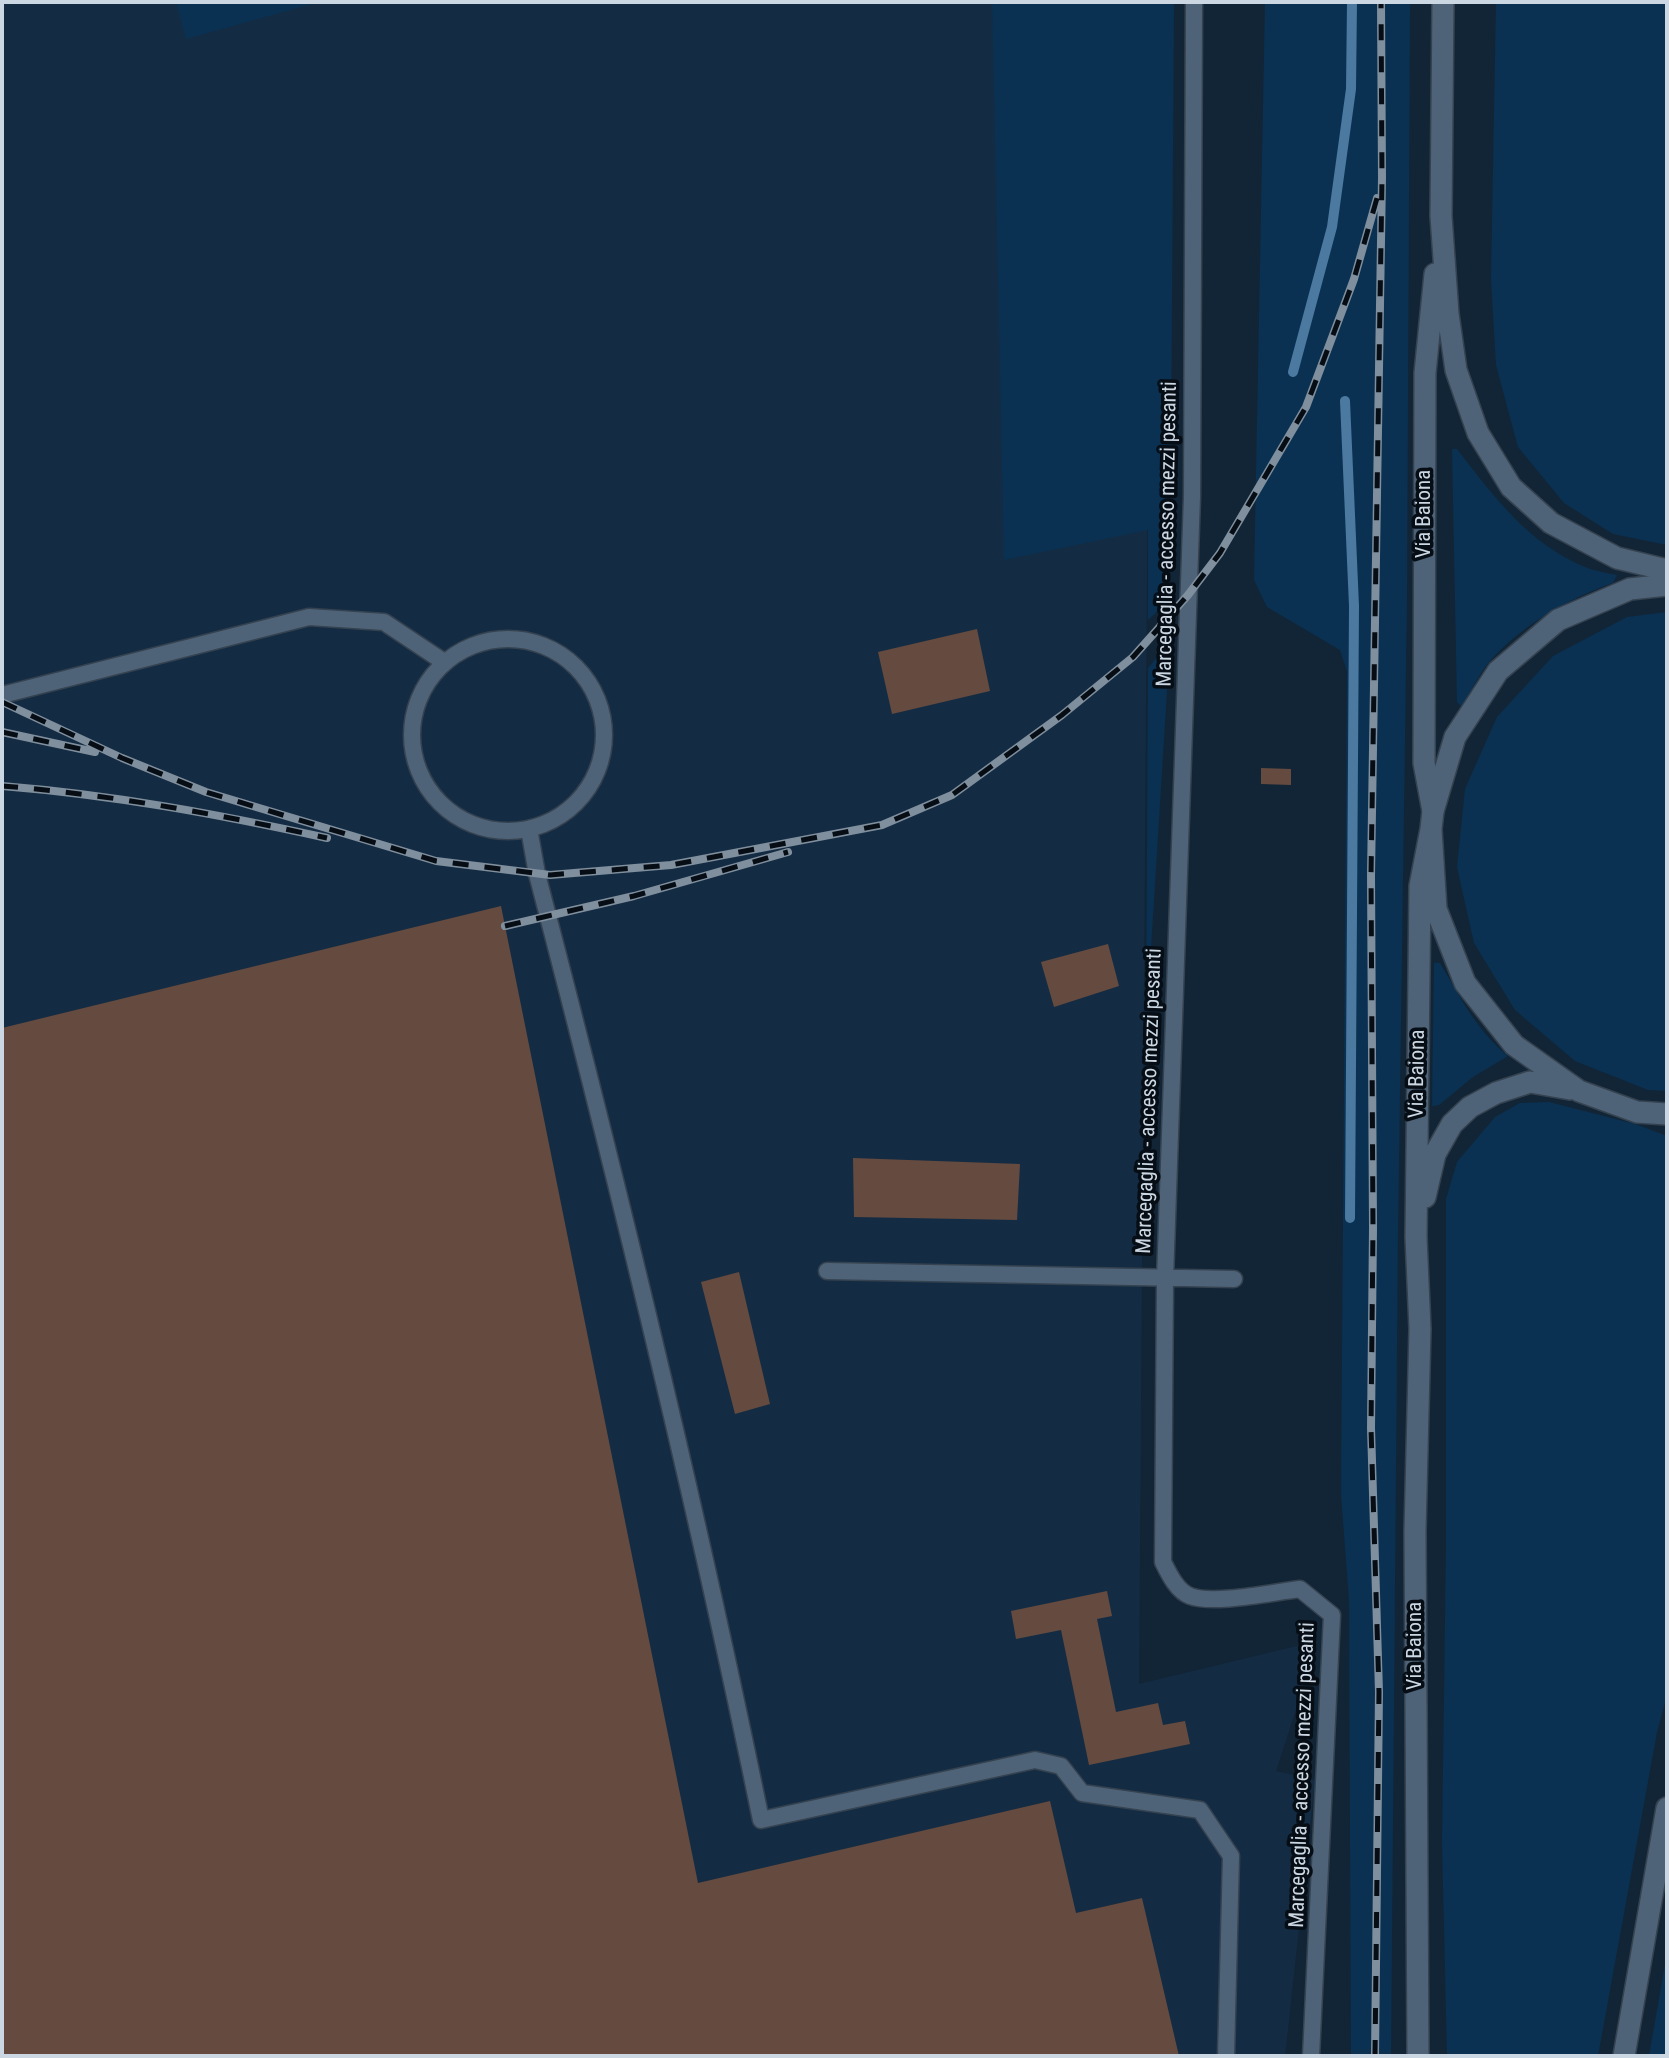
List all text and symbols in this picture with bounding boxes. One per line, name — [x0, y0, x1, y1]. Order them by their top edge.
street label: Marcegaglia - accesso mezzi pesanti — [1153, 381, 1183, 687]
street label: Via Baiona — [1412, 470, 1438, 558]
street label: Marcegaglia - accesso mezzi pesanti — [1132, 948, 1168, 1254]
street label: Via Baiona — [1405, 1029, 1431, 1119]
street label: Via Baiona — [1403, 1602, 1429, 1690]
street label: Marcegaglia - accesso mezzi pesanti — [1285, 1622, 1321, 1928]

